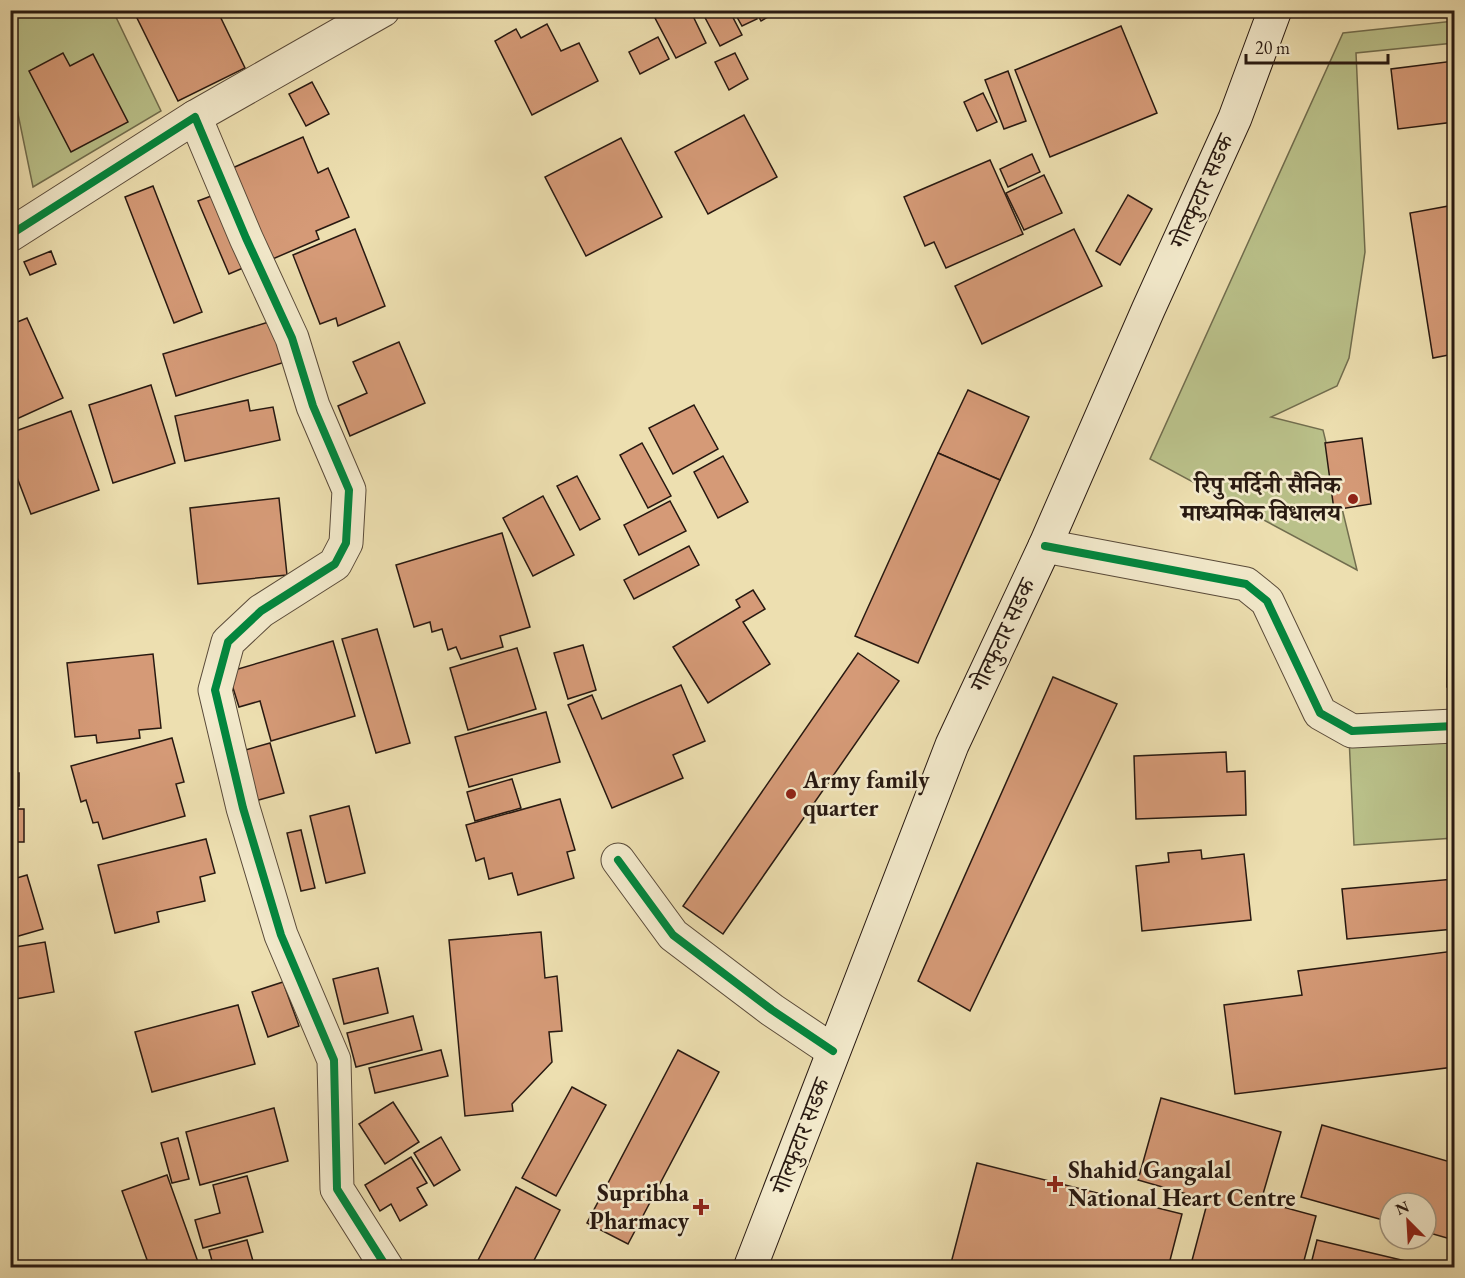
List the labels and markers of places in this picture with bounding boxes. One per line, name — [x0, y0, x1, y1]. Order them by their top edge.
place label: रिपु मर्दिनी सैनिक माध्यमिक विधालय — [1179, 469, 1343, 528]
marker: रिपु मर्दिनी सैनिक माध्यमिक विधालय — [1346, 492, 1360, 506]
place label: Army family quarter — [802, 764, 930, 824]
marker: Army family quarter — [784, 787, 798, 801]
place label: Shahid Gangalal National Heart Centre — [1068, 1154, 1296, 1213]
marker: Shahid Gangalal National Heart Centre — [1046, 1175, 1064, 1193]
place label: Supribha Pharmacy — [589, 1177, 689, 1237]
marker: Supribha Pharmacy — [694, 1200, 708, 1214]

